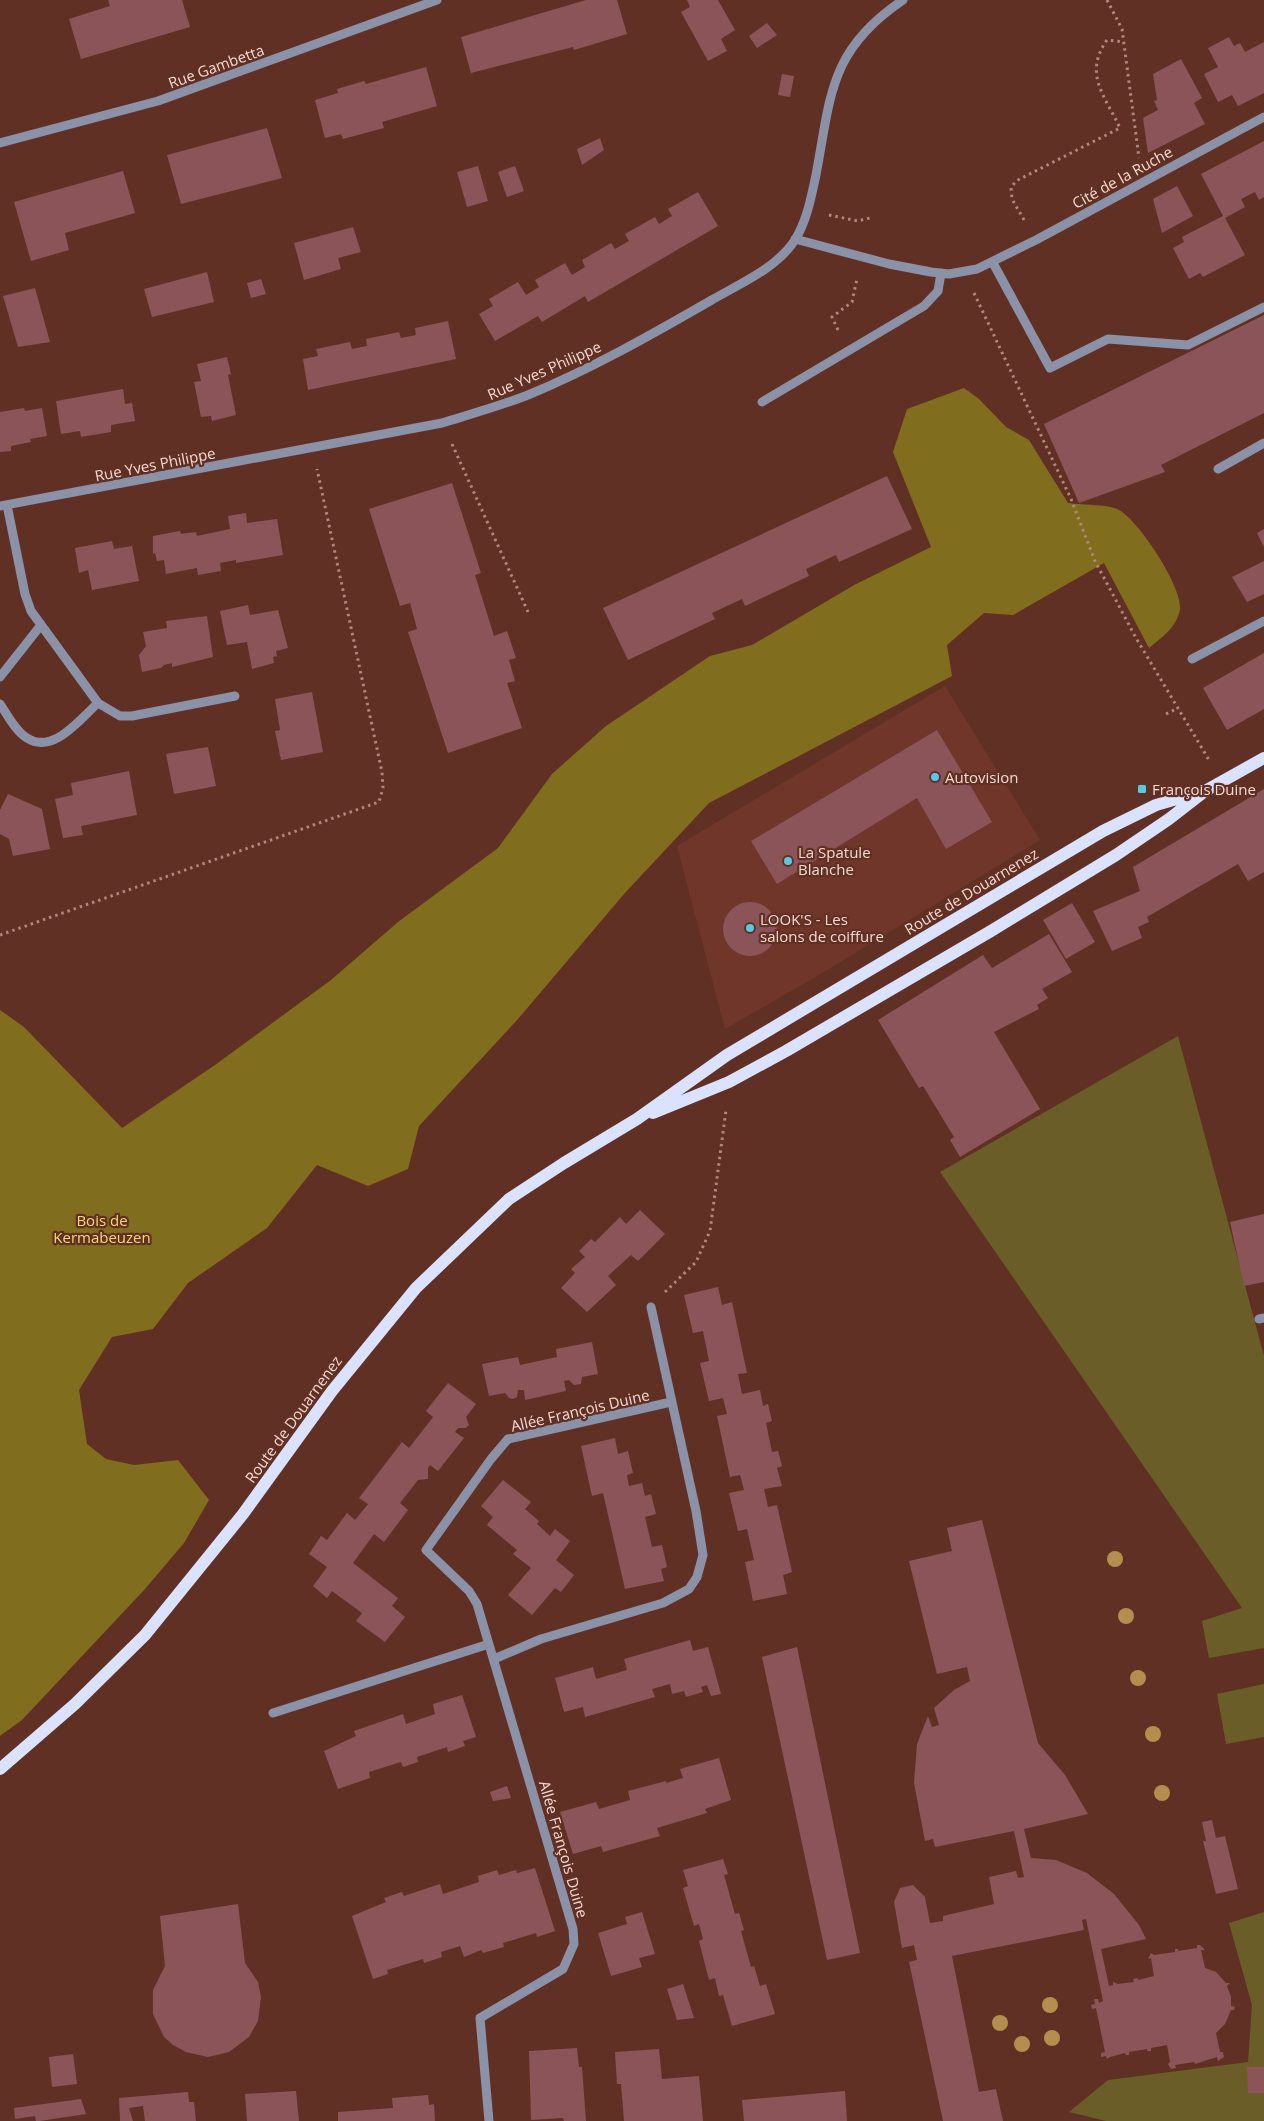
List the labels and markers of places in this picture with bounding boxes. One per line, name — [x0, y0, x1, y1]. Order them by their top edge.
place label: Autovision — [945, 767, 1019, 787]
marker: Autovision — [929, 771, 941, 783]
place label: François Duine — [1152, 779, 1256, 799]
marker: François Duine — [1136, 783, 1148, 795]
place label: La Spatule Blanche — [798, 842, 871, 879]
marker: La Spatule Blanche — [782, 855, 794, 867]
place label: LOOK'S - Les salons de coiffure — [760, 909, 884, 946]
marker: LOOK'S - Les salons de coiffure — [744, 922, 756, 934]

